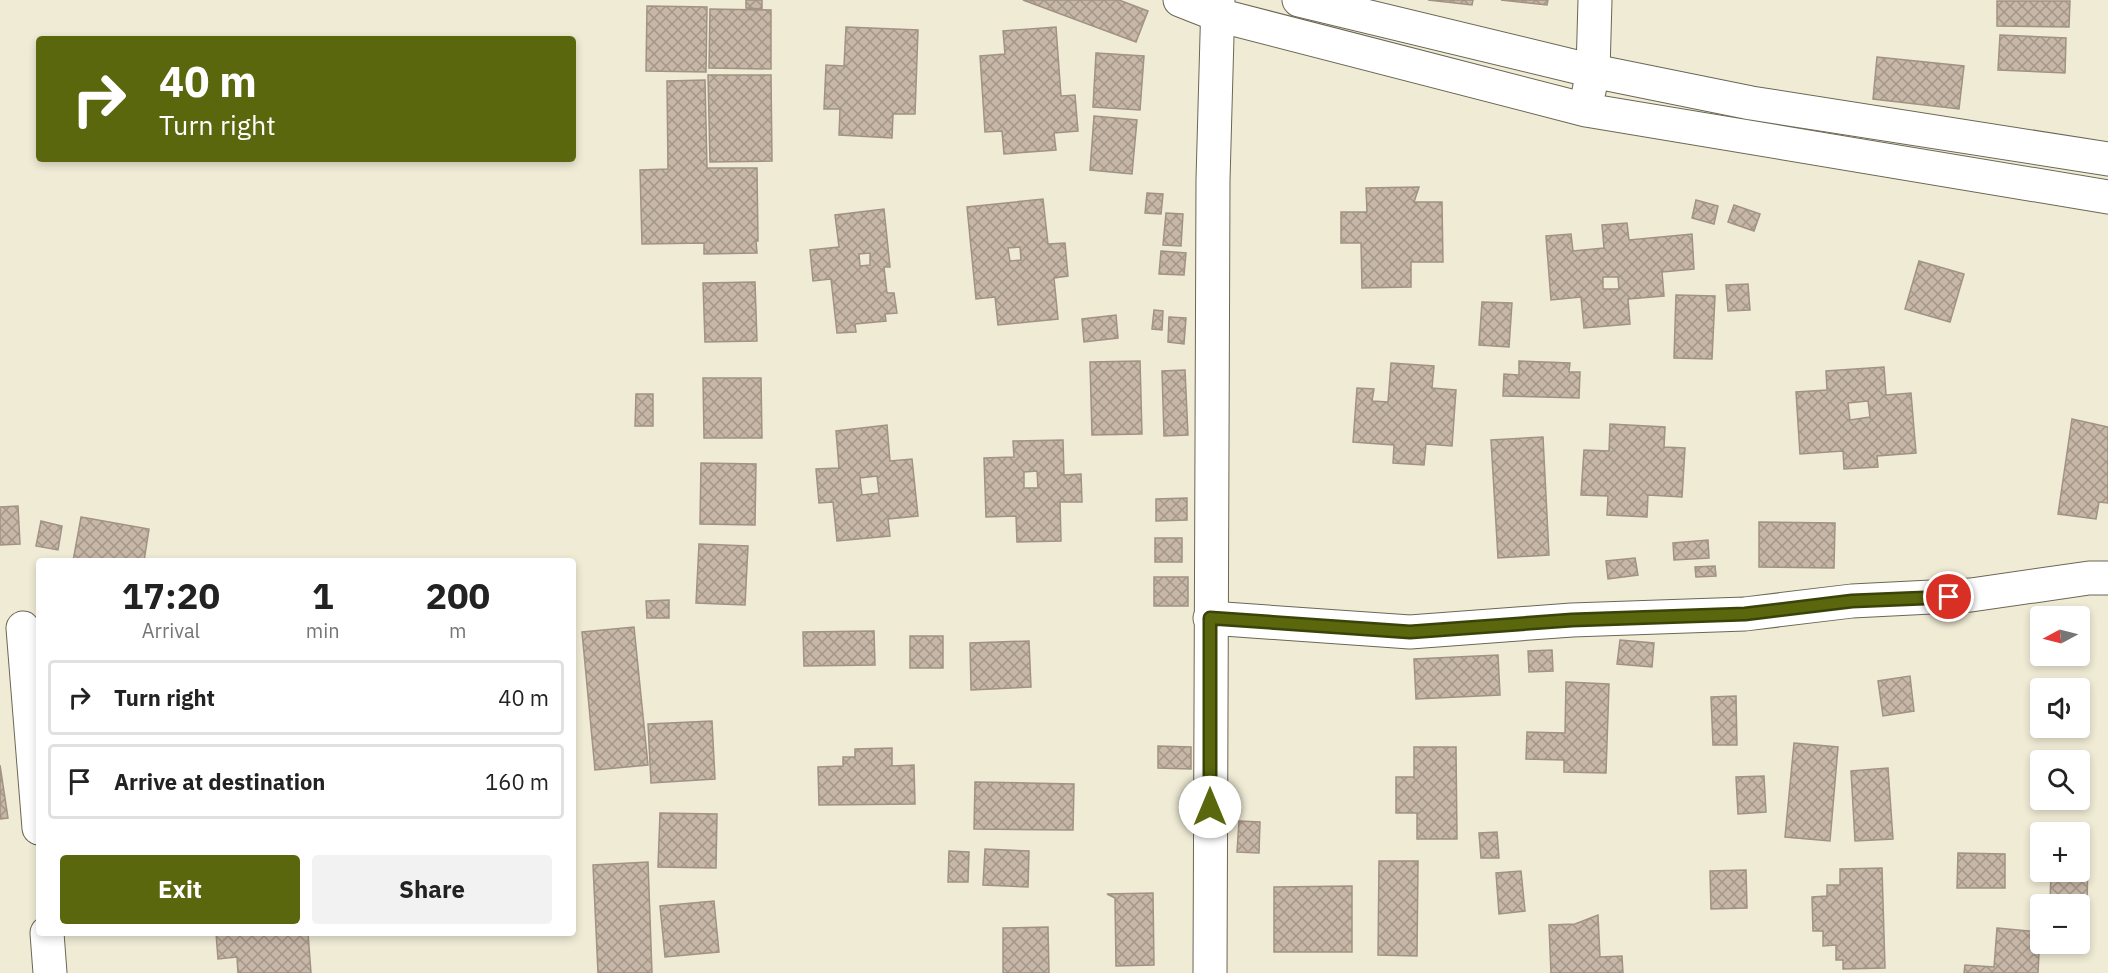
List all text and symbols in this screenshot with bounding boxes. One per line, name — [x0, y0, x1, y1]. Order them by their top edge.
text: 40 m — [159, 54, 257, 109]
icon: right — [60, 60, 138, 138]
text: Turn right — [159, 107, 276, 142]
pin — [1923, 571, 1974, 622]
text: 17:20 — [122, 572, 220, 619]
text: 1 — [312, 572, 334, 619]
text: 200 — [425, 572, 490, 619]
icon: arrive — [1932, 580, 1965, 613]
north arrow — [2030, 606, 2090, 666]
map controls — [2030, 606, 2090, 954]
text: Arrival — [142, 617, 200, 644]
text: min — [306, 617, 340, 644]
text: m — [449, 617, 467, 644]
button: sound — [2030, 678, 2090, 738]
icon: right — [63, 681, 96, 714]
text: Turn right — [114, 683, 215, 712]
text: 40 m — [498, 683, 549, 712]
button: search — [2030, 750, 2090, 810]
icon: arrive — [63, 765, 96, 798]
text: Arrive at destination — [114, 767, 325, 796]
text: 160 m — [485, 767, 549, 796]
position arrow — [1178, 775, 1242, 839]
button: + — [2030, 822, 2090, 882]
button: Exit — [60, 855, 300, 924]
button: Share — [312, 855, 552, 924]
button: − — [2030, 894, 2090, 954]

